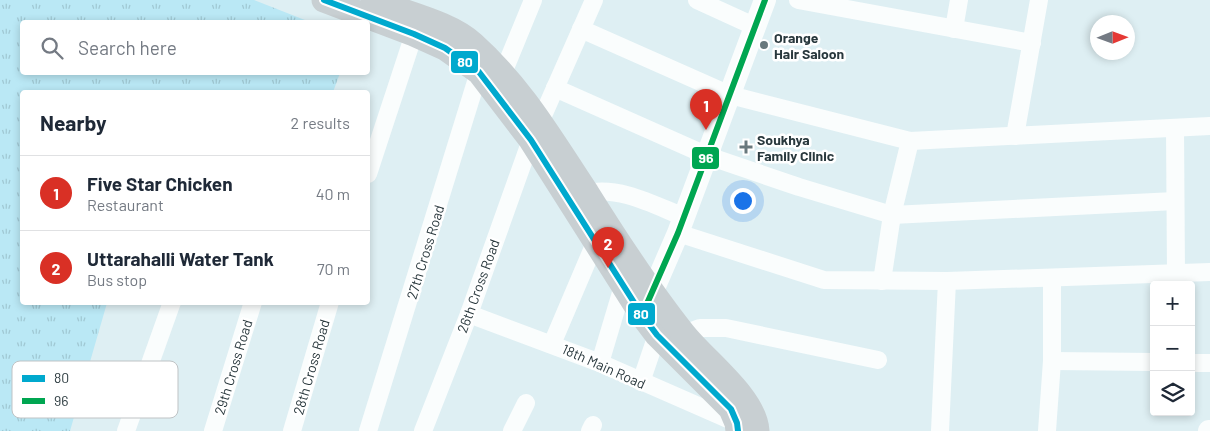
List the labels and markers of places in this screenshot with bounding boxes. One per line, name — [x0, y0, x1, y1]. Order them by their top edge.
place label: Orange Hair Saloon — [774, 29, 844, 62]
marker: Orange Hair Saloon — [758, 39, 770, 51]
pin: 1 — [690, 89, 722, 130]
place label: Soukhya Family Clinic — [757, 131, 835, 164]
marker: Soukhya Family Clinic — [739, 140, 753, 154]
pin: 2 — [592, 227, 624, 268]

